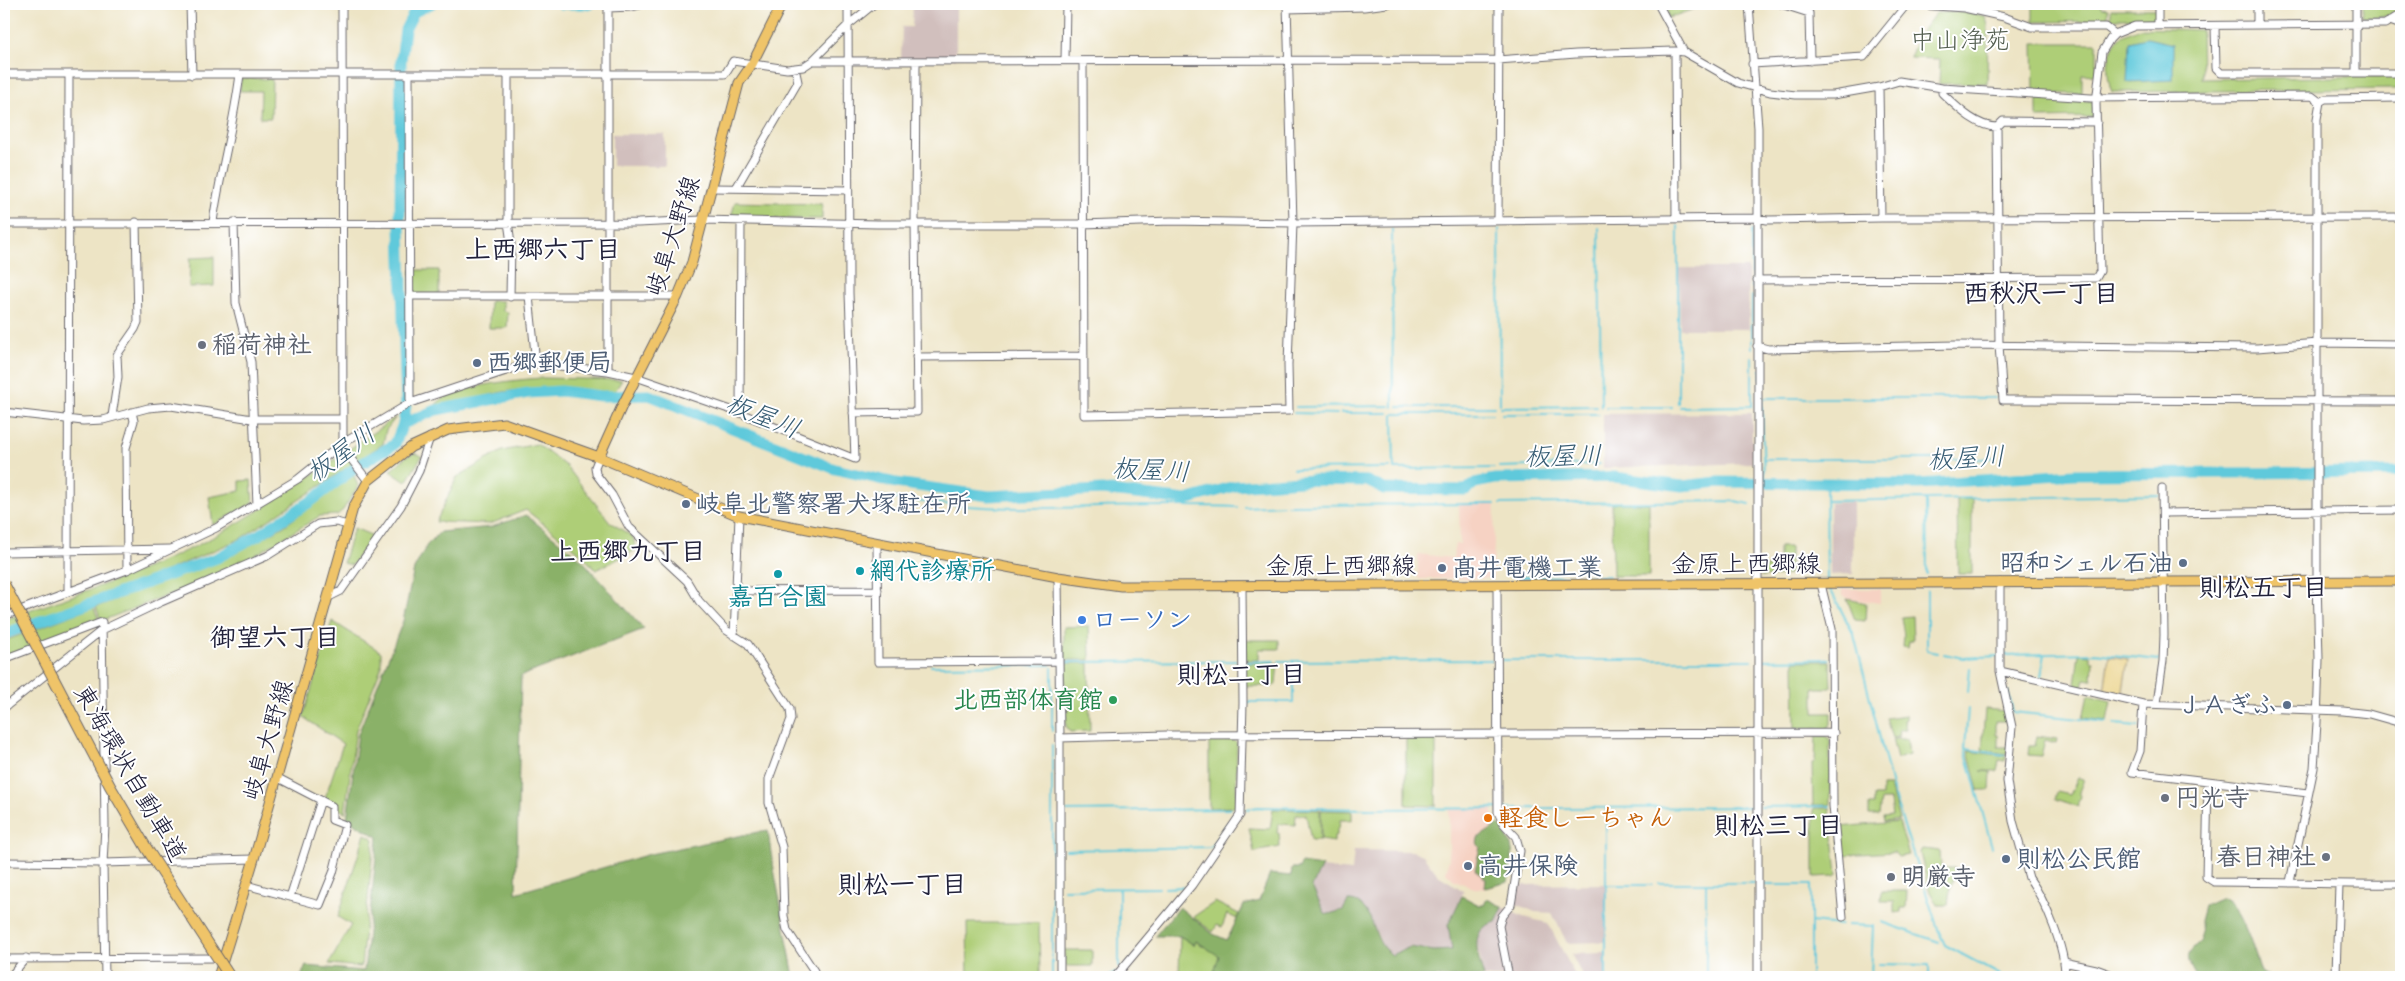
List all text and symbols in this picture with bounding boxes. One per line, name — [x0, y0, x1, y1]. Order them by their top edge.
park label: 中山浄苑 — [1910, 24, 2010, 56]
street label: 岐阜大野線 — [638, 172, 708, 300]
district label: 上西郷六丁目 — [465, 233, 621, 266]
district label: 西秋沢一丁目 — [1963, 277, 2119, 310]
place label: 稲荷神社 — [212, 329, 312, 361]
marker: 稲荷神社 — [196, 339, 208, 351]
place label: 西郷郵便局 — [487, 347, 612, 379]
marker: 西郷郵便局 — [471, 357, 483, 369]
water label: 板屋川 — [721, 386, 805, 446]
water label: 板屋川 — [300, 417, 382, 489]
water label: 板屋川 — [1524, 439, 1602, 473]
water label: 板屋川 — [1926, 439, 2006, 477]
water label: 板屋川 — [1111, 451, 1191, 489]
place label: 岐阜北警察署犬塚駐在所 — [696, 488, 971, 520]
marker: 岐阜北警察署犬塚駐在所 — [680, 498, 692, 510]
district label: 上西郷九丁目 — [550, 535, 706, 568]
place label: 昭和シェル石油 — [2000, 547, 2173, 579]
street label: 金原上西郷線 — [1671, 548, 1821, 580]
street label: 金原上西郷線 — [1266, 550, 1416, 582]
place label: 髙井電機工業 — [1452, 552, 1602, 584]
place label: 網代診療所 — [870, 555, 995, 587]
marker: 昭和シェル石油 — [2177, 557, 2189, 569]
marker: 髙井電機工業 — [1436, 562, 1448, 574]
marker: 網代診療所 — [854, 565, 866, 577]
marker: 嘉百合園 — [772, 568, 784, 580]
district label: 則松五丁目 — [2198, 571, 2328, 604]
place label: 嘉百合園 — [728, 581, 828, 613]
place label: ローソン — [1092, 604, 1192, 636]
marker: ローソン — [1076, 614, 1088, 626]
district label: 御望六丁目 — [210, 621, 340, 654]
district label: 則松二丁目 — [1176, 658, 1306, 691]
street label: 岐阜大野線 — [235, 676, 301, 804]
street label: 東海環状自動車道 — [66, 678, 194, 868]
place label: 北西部体育館 — [953, 684, 1103, 716]
place label: ＪＡぎふ — [2177, 689, 2277, 721]
marker: 北西部体育館 — [1107, 694, 1119, 706]
marker: ＪＡぎふ — [2281, 699, 2293, 711]
place label: 円光寺 — [2175, 782, 2250, 814]
marker: 円光寺 — [2159, 792, 2171, 804]
place label: 軽食しーちゃん — [1498, 802, 1673, 834]
district label: 則松三丁目 — [1713, 809, 1843, 842]
marker: 軽食しーちゃん — [1482, 812, 1494, 824]
place label: 春日神社 — [2216, 841, 2316, 873]
place label: 則松公民館 — [2016, 843, 2141, 875]
place label: 高井保険 — [1478, 850, 1578, 882]
marker: 春日神社 — [2320, 851, 2332, 863]
marker: 則松公民館 — [2000, 853, 2012, 865]
marker: 高井保険 — [1462, 860, 1474, 872]
place label: 明厳寺 — [1901, 861, 1976, 893]
district label: 則松一丁目 — [837, 868, 967, 901]
marker: 明厳寺 — [1885, 871, 1897, 883]

